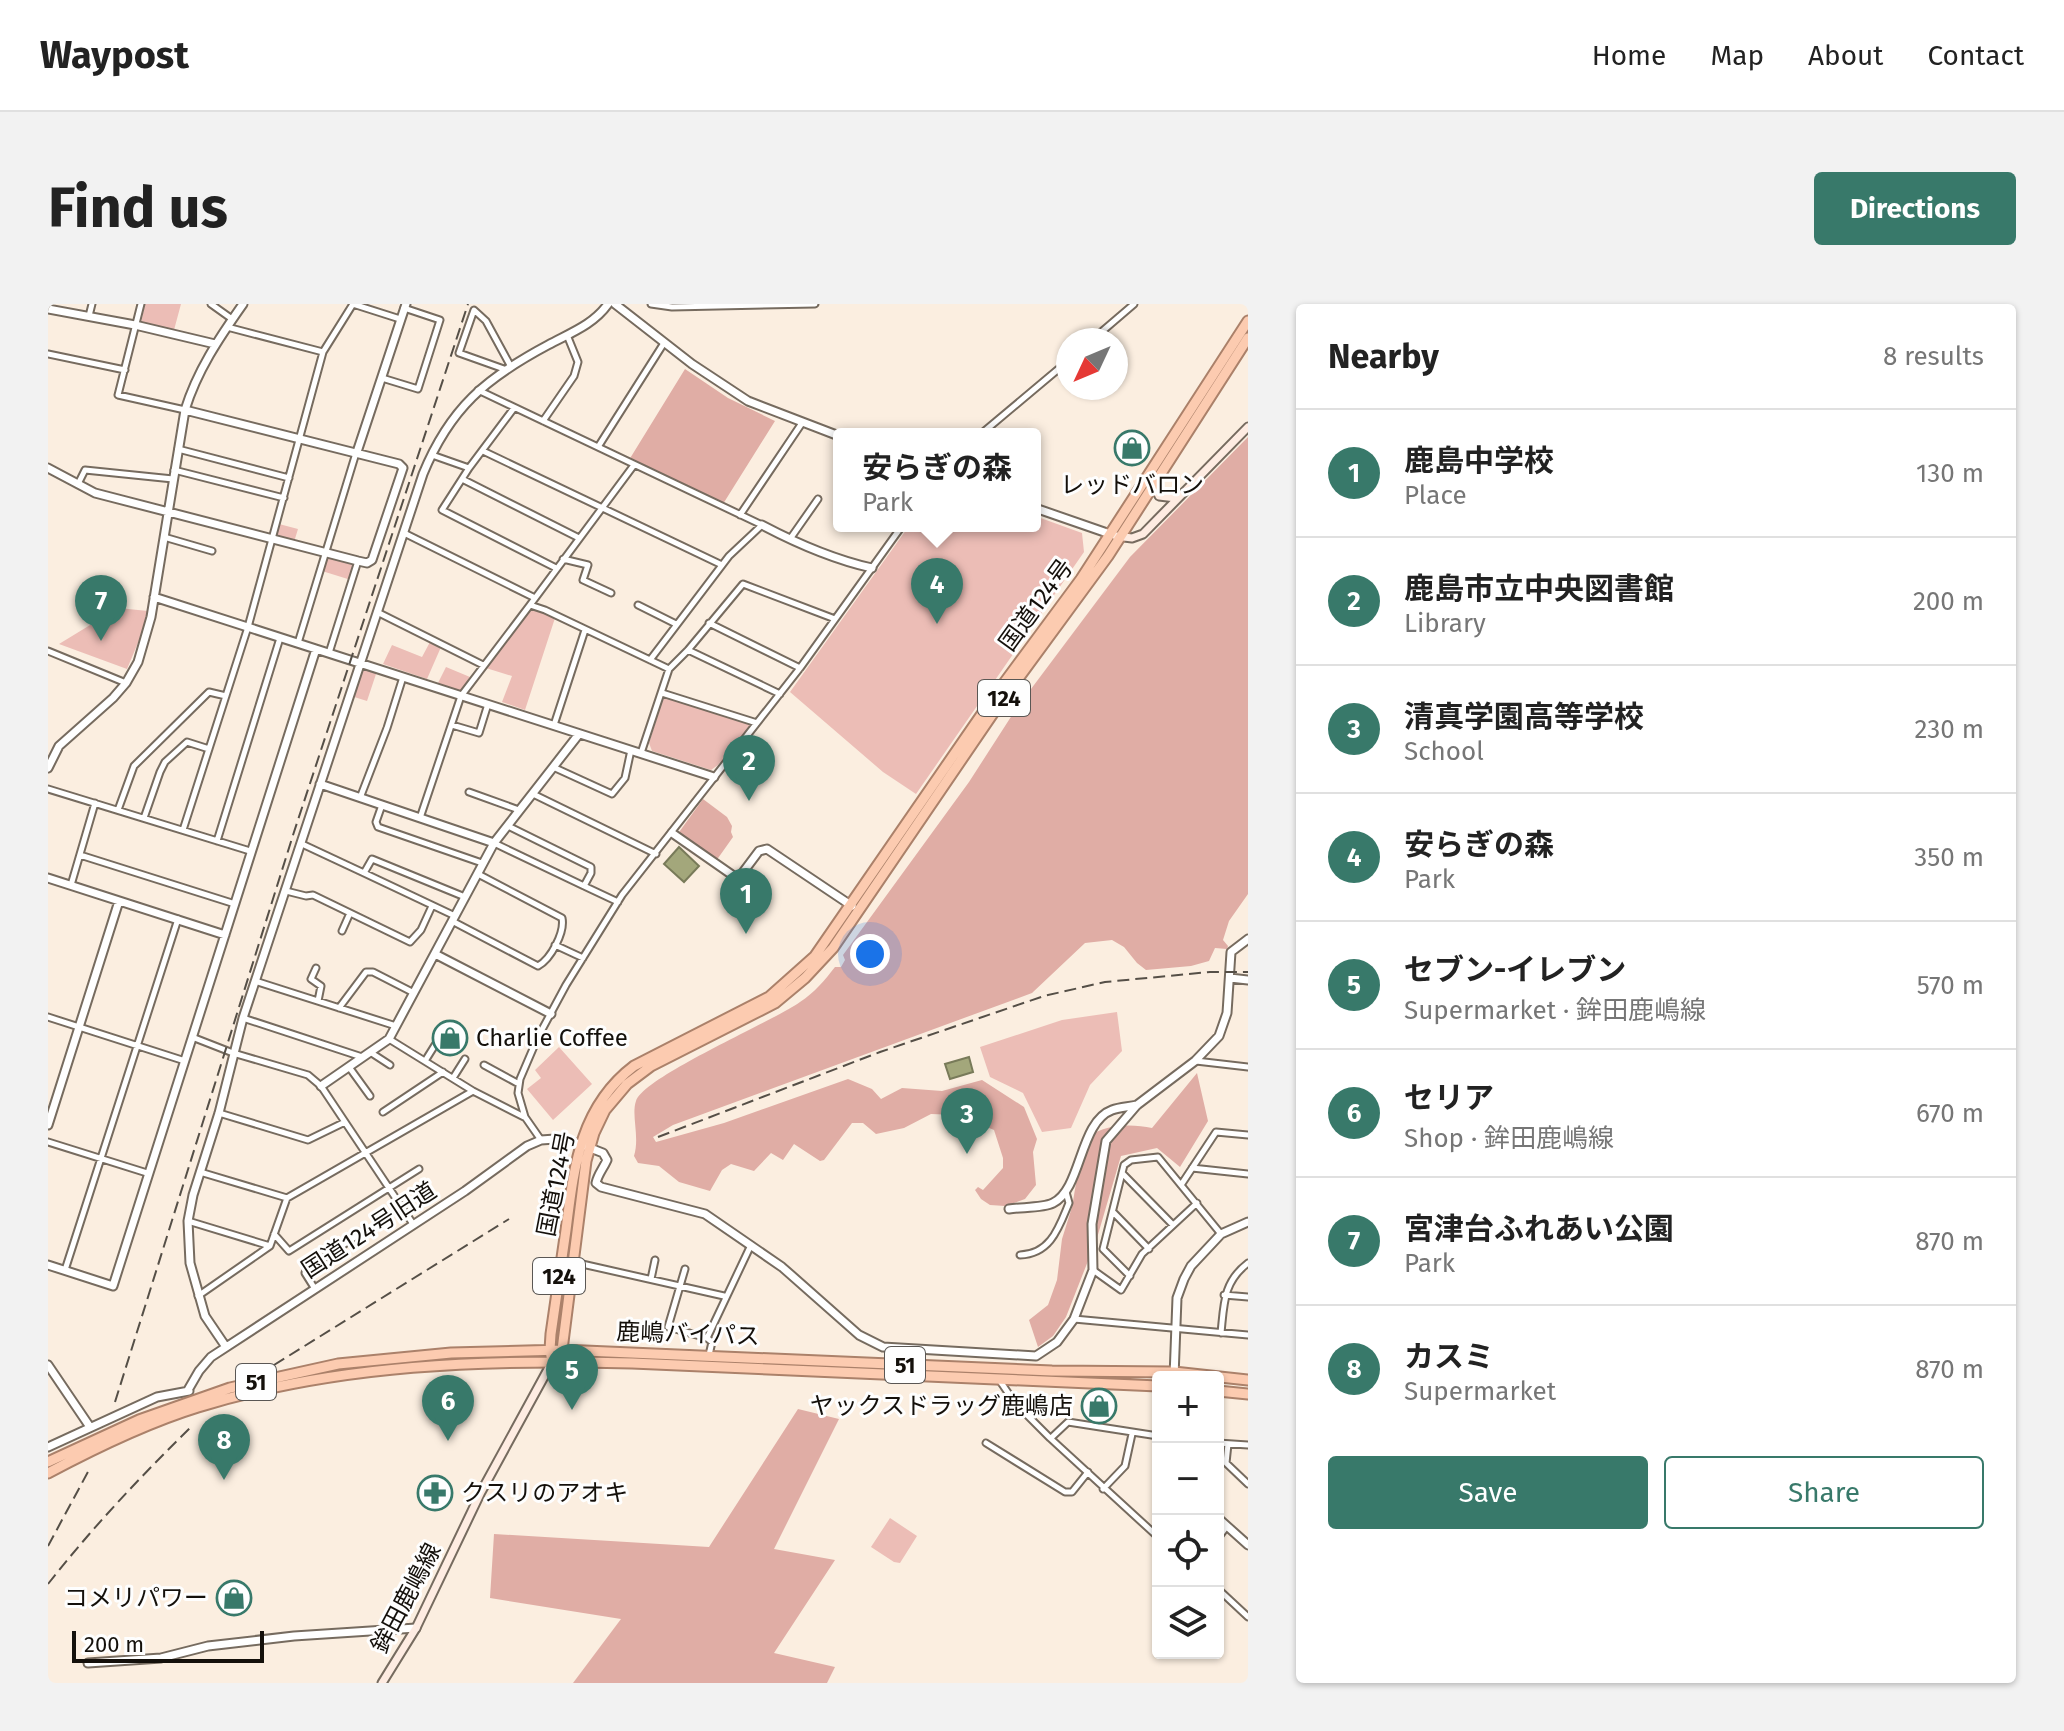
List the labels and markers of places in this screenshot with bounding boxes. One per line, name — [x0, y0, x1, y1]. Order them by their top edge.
shop icon: レッドバロン — [1113, 429, 1151, 467]
place label: レッドバロン — [1060, 471, 1204, 499]
pin: 4 — [911, 558, 963, 624]
pin: 7 — [75, 575, 127, 641]
pin: 2 — [723, 735, 775, 801]
pin: 1 — [720, 868, 772, 934]
shop icon: Charlie Coffee — [431, 1019, 469, 1057]
place label: Charlie Coffee — [476, 1024, 628, 1052]
pin: 3 — [941, 1088, 993, 1154]
pin: 5 — [546, 1344, 598, 1410]
pin: 6 — [422, 1375, 474, 1441]
shop icon: ヤックスドラッグ鹿嶋店 — [1080, 1387, 1118, 1425]
place label: ヤックスドラッグ鹿嶋店 — [810, 1392, 1073, 1420]
pin: 8 — [198, 1414, 250, 1480]
pharmacy icon: クスリのアオキ — [416, 1474, 454, 1512]
place label: クスリのアオキ — [461, 1479, 628, 1507]
shop icon: コメリパワー — [215, 1579, 253, 1617]
place label: コメリパワー — [64, 1584, 208, 1612]

